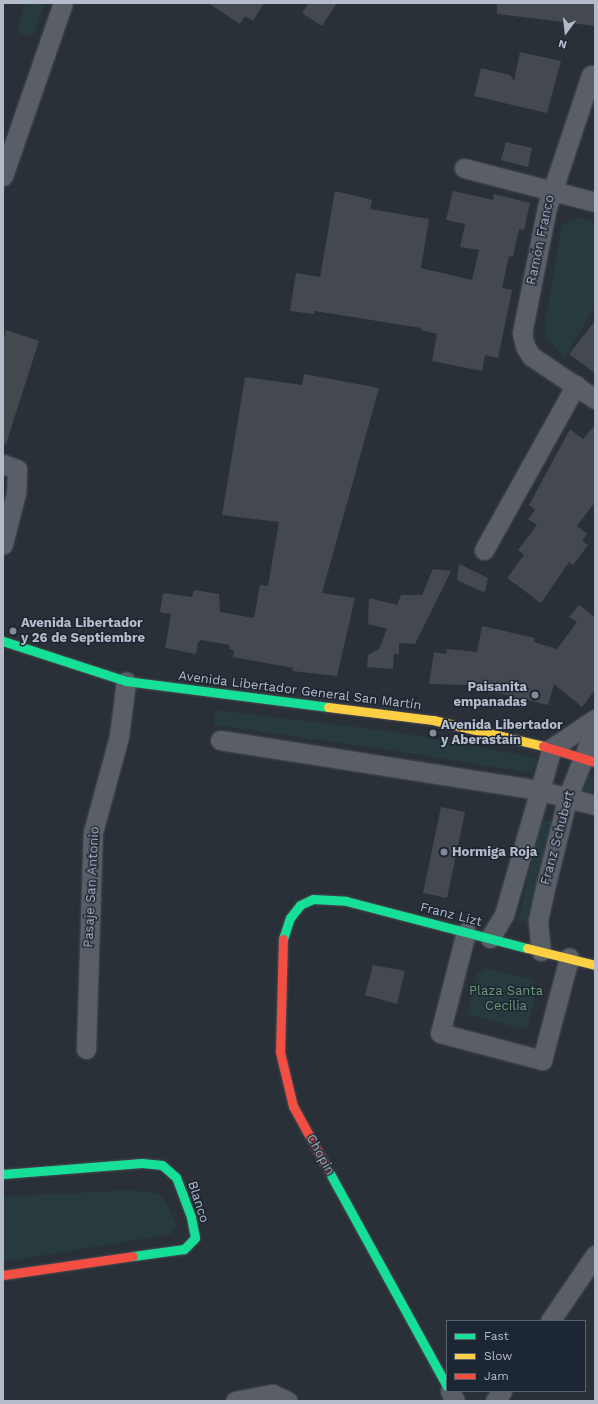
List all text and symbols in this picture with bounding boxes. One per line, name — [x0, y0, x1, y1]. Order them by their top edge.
north arrow — [546, 12, 586, 52]
text: N — [557, 37, 568, 51]
street label: Ramón Franco — [524, 194, 558, 286]
place label: Avenida Libertador y 26 de Septiembre — [21, 616, 145, 647]
marker: Avenida Libertador y 26 de Septiembre — [8, 626, 18, 636]
street label: Avenida Libertador General San Martín — [177, 668, 423, 714]
place label: Paisanita empanadas — [453, 680, 527, 711]
marker: Paisanita empanadas — [530, 690, 540, 700]
place label: Avenida Libertador y Aberastain — [441, 718, 563, 749]
marker: Avenida Libertador y Aberastain — [428, 728, 438, 738]
street label: Franz Schubert — [538, 789, 578, 887]
street label: Pasaje San Antonio — [81, 826, 103, 948]
place label: Hormiga Roja — [452, 844, 537, 860]
marker: Hormiga Roja — [439, 847, 449, 857]
street label: Franz Lizt — [419, 900, 483, 930]
park label: Plaza Santa Cecilia — [469, 984, 543, 1015]
street label: Chopin — [302, 1132, 338, 1178]
street label: Blanco — [184, 1179, 212, 1225]
legend — [446, 1320, 586, 1392]
text: Fast — [484, 1329, 509, 1343]
text: Slow — [484, 1349, 512, 1363]
text: Jam — [484, 1369, 509, 1383]

